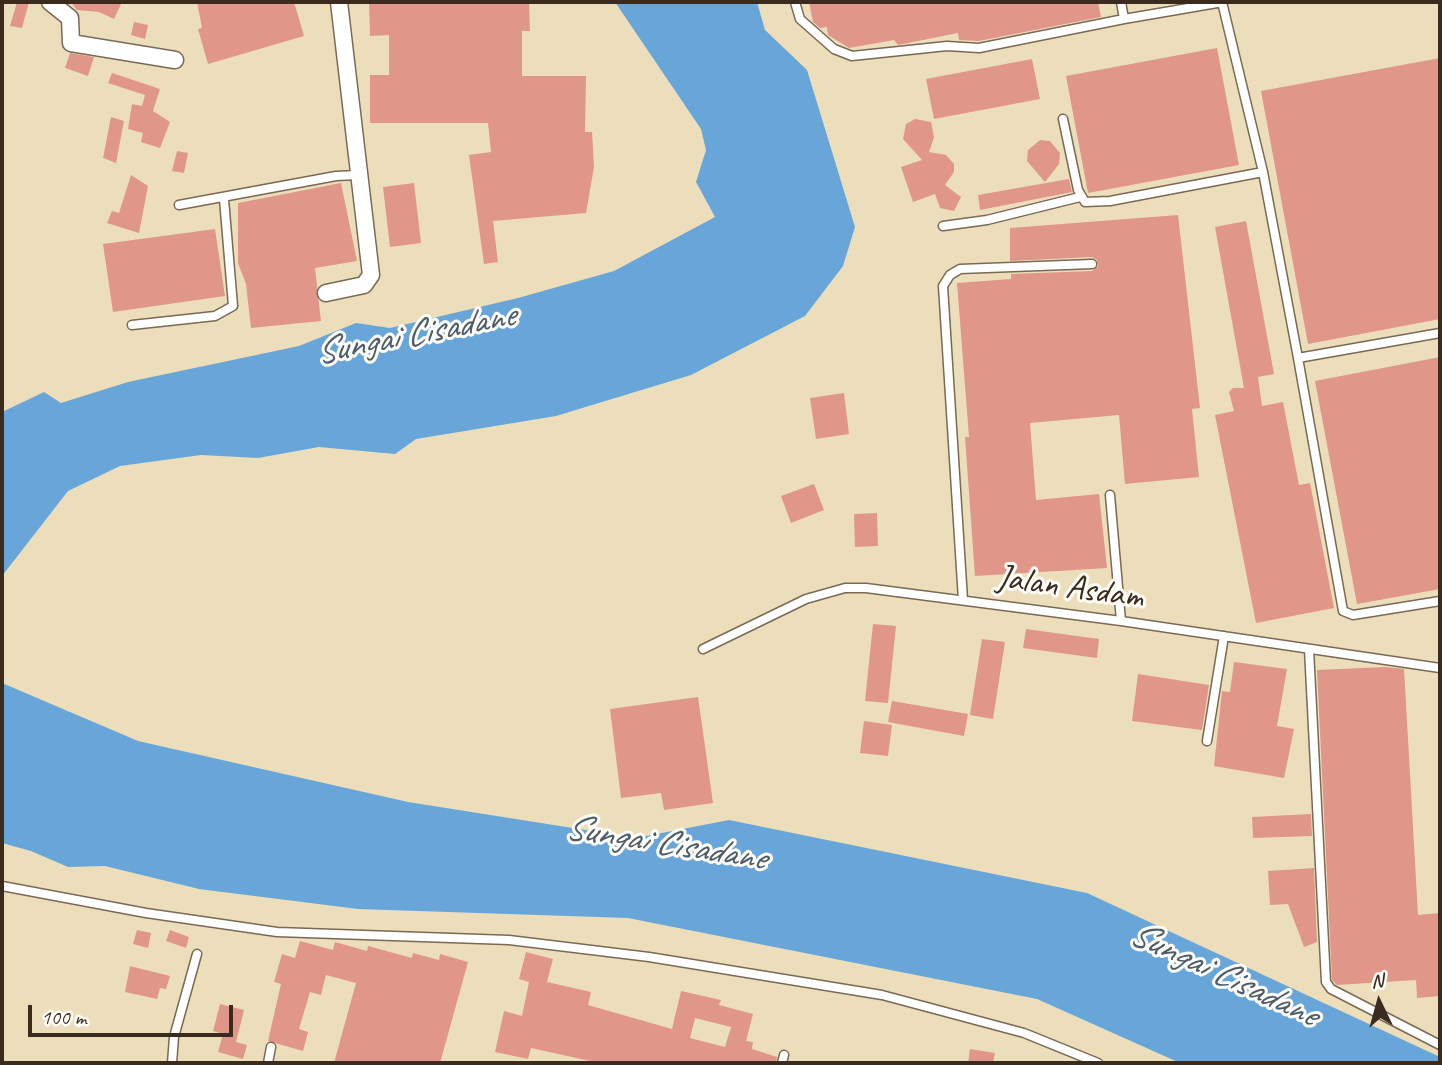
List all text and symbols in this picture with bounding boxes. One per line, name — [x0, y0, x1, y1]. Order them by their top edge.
water label: Sungai Cisadane — [312, 294, 518, 376]
street label: Jalan Asdam — [994, 557, 1146, 619]
water label: Sungai Cisadane — [562, 806, 768, 882]
water label: Sungai Cisadane — [1122, 912, 1324, 1038]
north arrow — [1344, 967, 1414, 1037]
text: N — [1370, 969, 1384, 994]
scale bar — [32, 992, 236, 1036]
text: 100 m — [41, 1004, 86, 1030]

